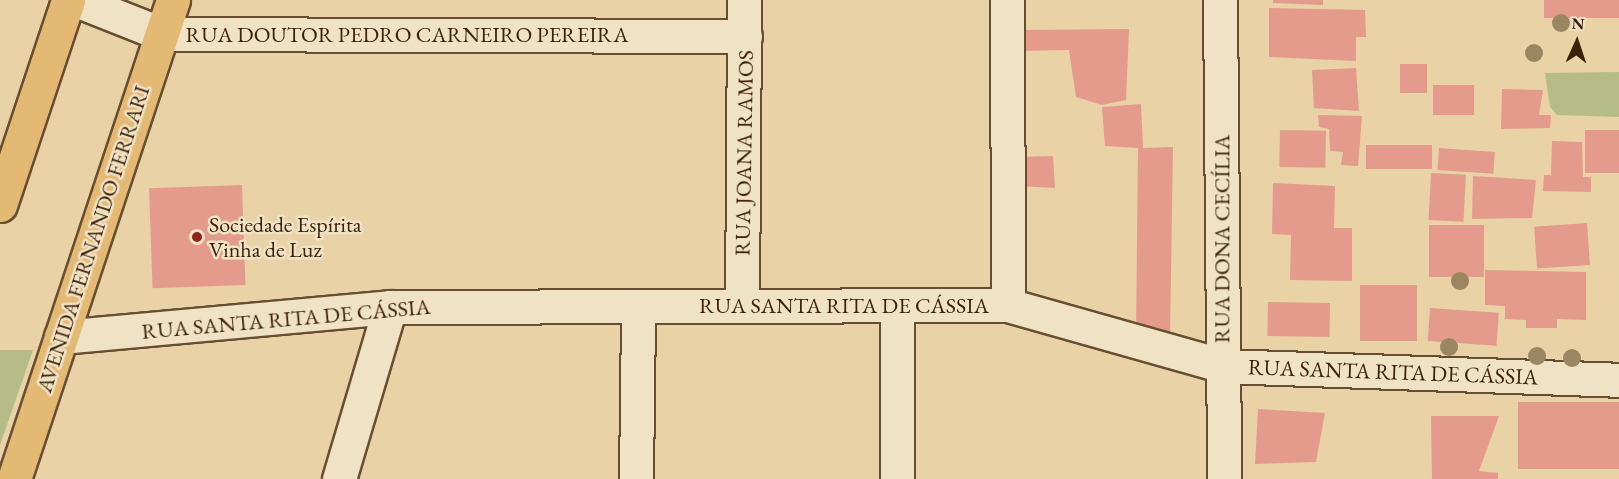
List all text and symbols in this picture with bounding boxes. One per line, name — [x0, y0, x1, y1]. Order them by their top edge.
north arrow — [1547, 12, 1607, 72]
text: N — [1571, 13, 1585, 34]
street label: RUA DOUTOR PEDRO CARNEIRO PEREIRA — [186, 22, 628, 48]
street label: RUA JOANA RAMOS — [729, 50, 759, 256]
street label: AVENIDA FERNANDO FERRARI — [31, 82, 155, 396]
street label: RUA DONA CECÍLIA — [1209, 135, 1235, 343]
place label: Sociedade Espírita Vinha de Luz — [209, 211, 362, 262]
marker: Sociedade Espírita Vinha de Luz — [190, 230, 204, 244]
street label: RUA SANTA RITA DE CÁSSIA — [140, 293, 432, 345]
street label: RUA SANTA RITA DE CÁSSIA — [699, 293, 989, 319]
street label: RUA SANTA RITA DE CÁSSIA — [1248, 354, 1538, 390]

